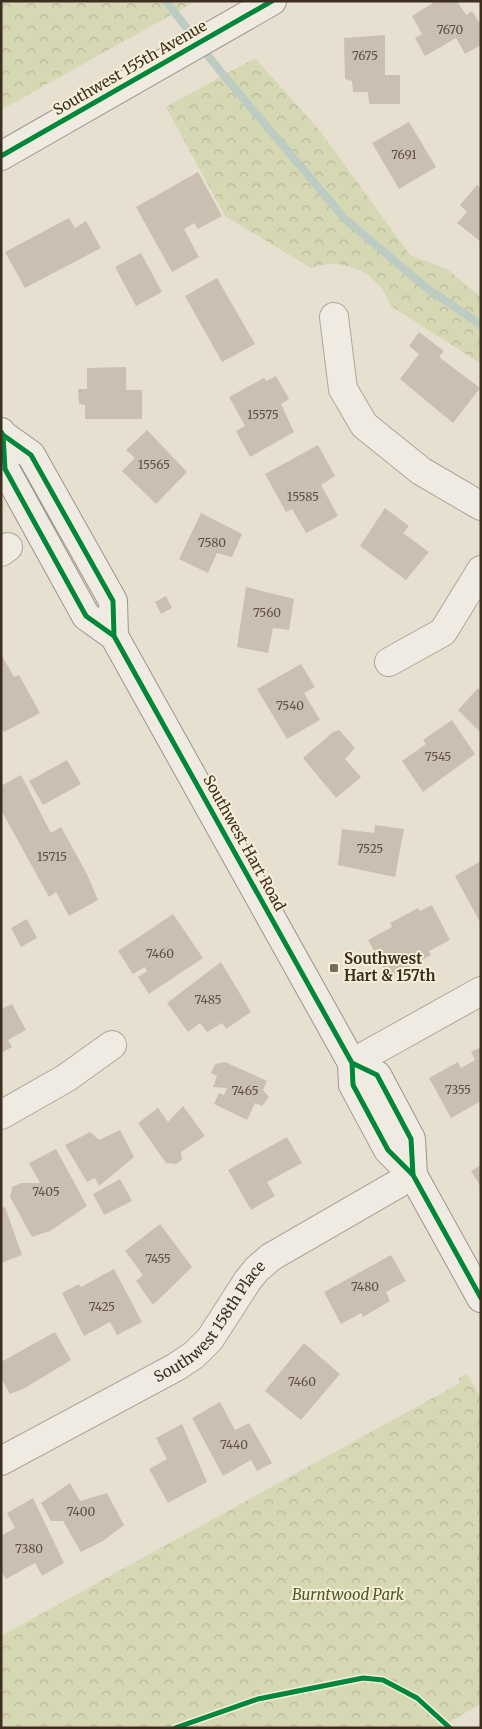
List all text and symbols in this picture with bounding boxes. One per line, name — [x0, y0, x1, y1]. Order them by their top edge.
street label: Southwest 155th Avenue — [50, 16, 210, 119]
house number: 7670 — [437, 22, 464, 37]
house number: 7675 — [352, 48, 378, 63]
house number: 7691 — [391, 147, 417, 162]
house number: 15575 — [247, 407, 279, 422]
house number: 15565 — [138, 457, 170, 472]
house number: 15585 — [287, 489, 319, 504]
house number: 7580 — [198, 535, 226, 550]
house number: 7560 — [253, 605, 281, 620]
house number: 7540 — [276, 698, 304, 713]
house number: 7545 — [425, 749, 451, 764]
street label: Southwest Hart Road — [199, 772, 290, 914]
house number: 7525 — [357, 841, 383, 856]
house number: 15715 — [37, 849, 67, 864]
house number: 7460 — [146, 946, 174, 961]
place label: Southwest Hart & 157th — [344, 949, 436, 985]
marker: Southwest Hart & 157th — [328, 962, 340, 974]
house number: 7485 — [195, 992, 221, 1007]
house number: 7355 — [445, 1082, 471, 1097]
house number: 7465 — [232, 1083, 258, 1098]
house number: 7405 — [32, 1184, 60, 1199]
house number: 7455 — [145, 1251, 171, 1266]
street label: Southwest 158th Place — [150, 1256, 269, 1386]
house number: 7480 — [351, 1279, 379, 1294]
house number: 7425 — [89, 1299, 115, 1314]
house number: 7460 — [288, 1374, 316, 1389]
house number: 7440 — [220, 1437, 248, 1452]
house number: 7400 — [67, 1504, 96, 1519]
house number: 7380 — [15, 1541, 43, 1556]
park label: Burntwood Park — [292, 1585, 405, 1604]

